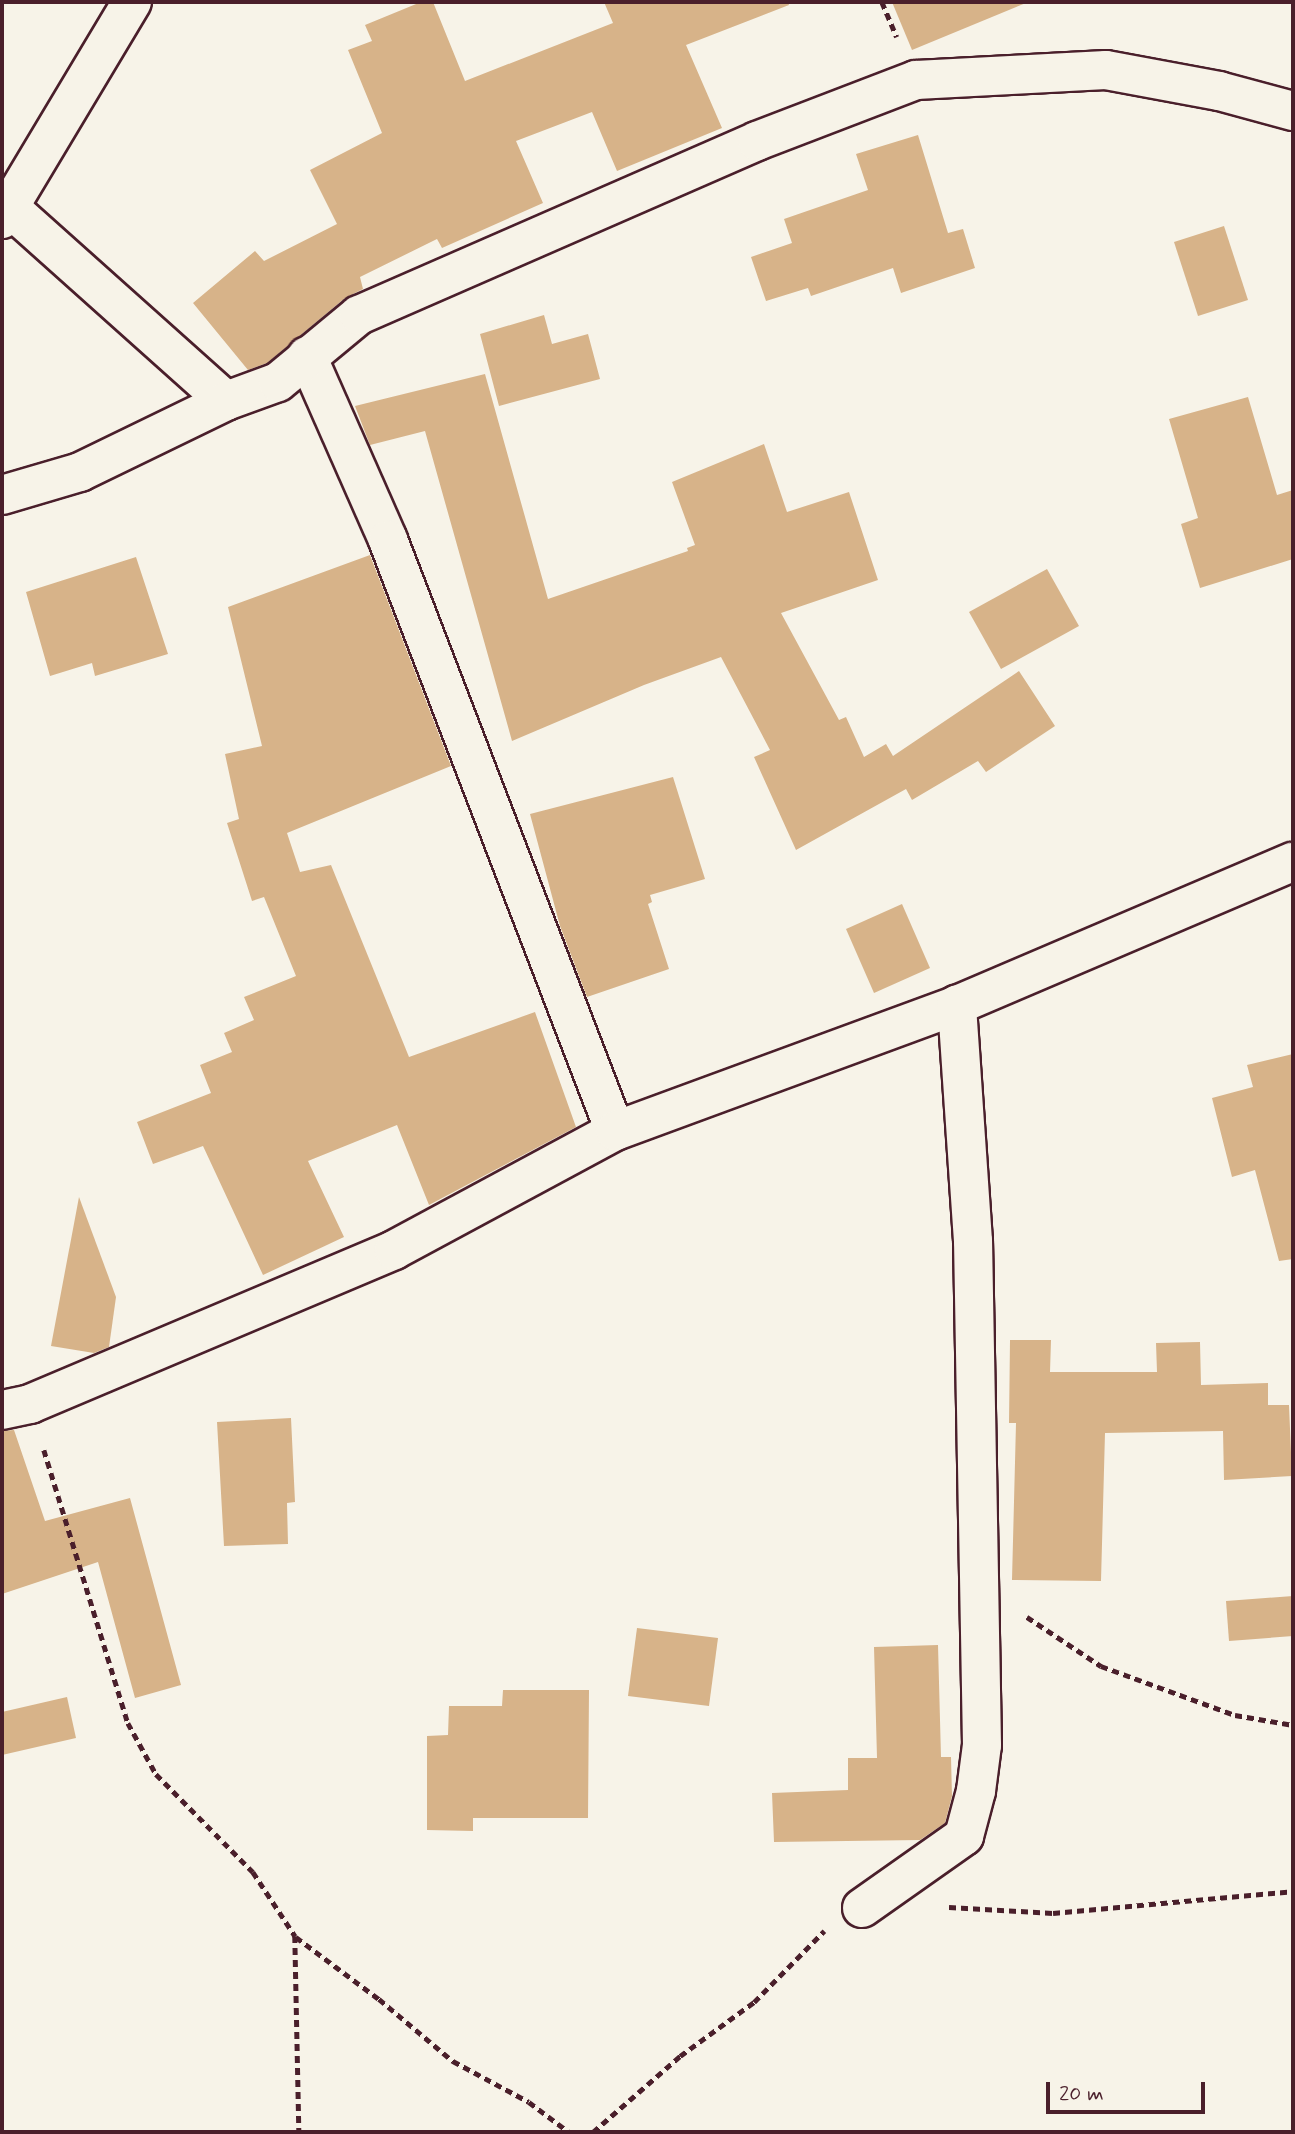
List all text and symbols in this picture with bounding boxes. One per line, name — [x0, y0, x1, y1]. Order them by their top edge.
scale bar — [1050, 2068, 1209, 2112]
text: 20 m — [1059, 2080, 1104, 2108]

